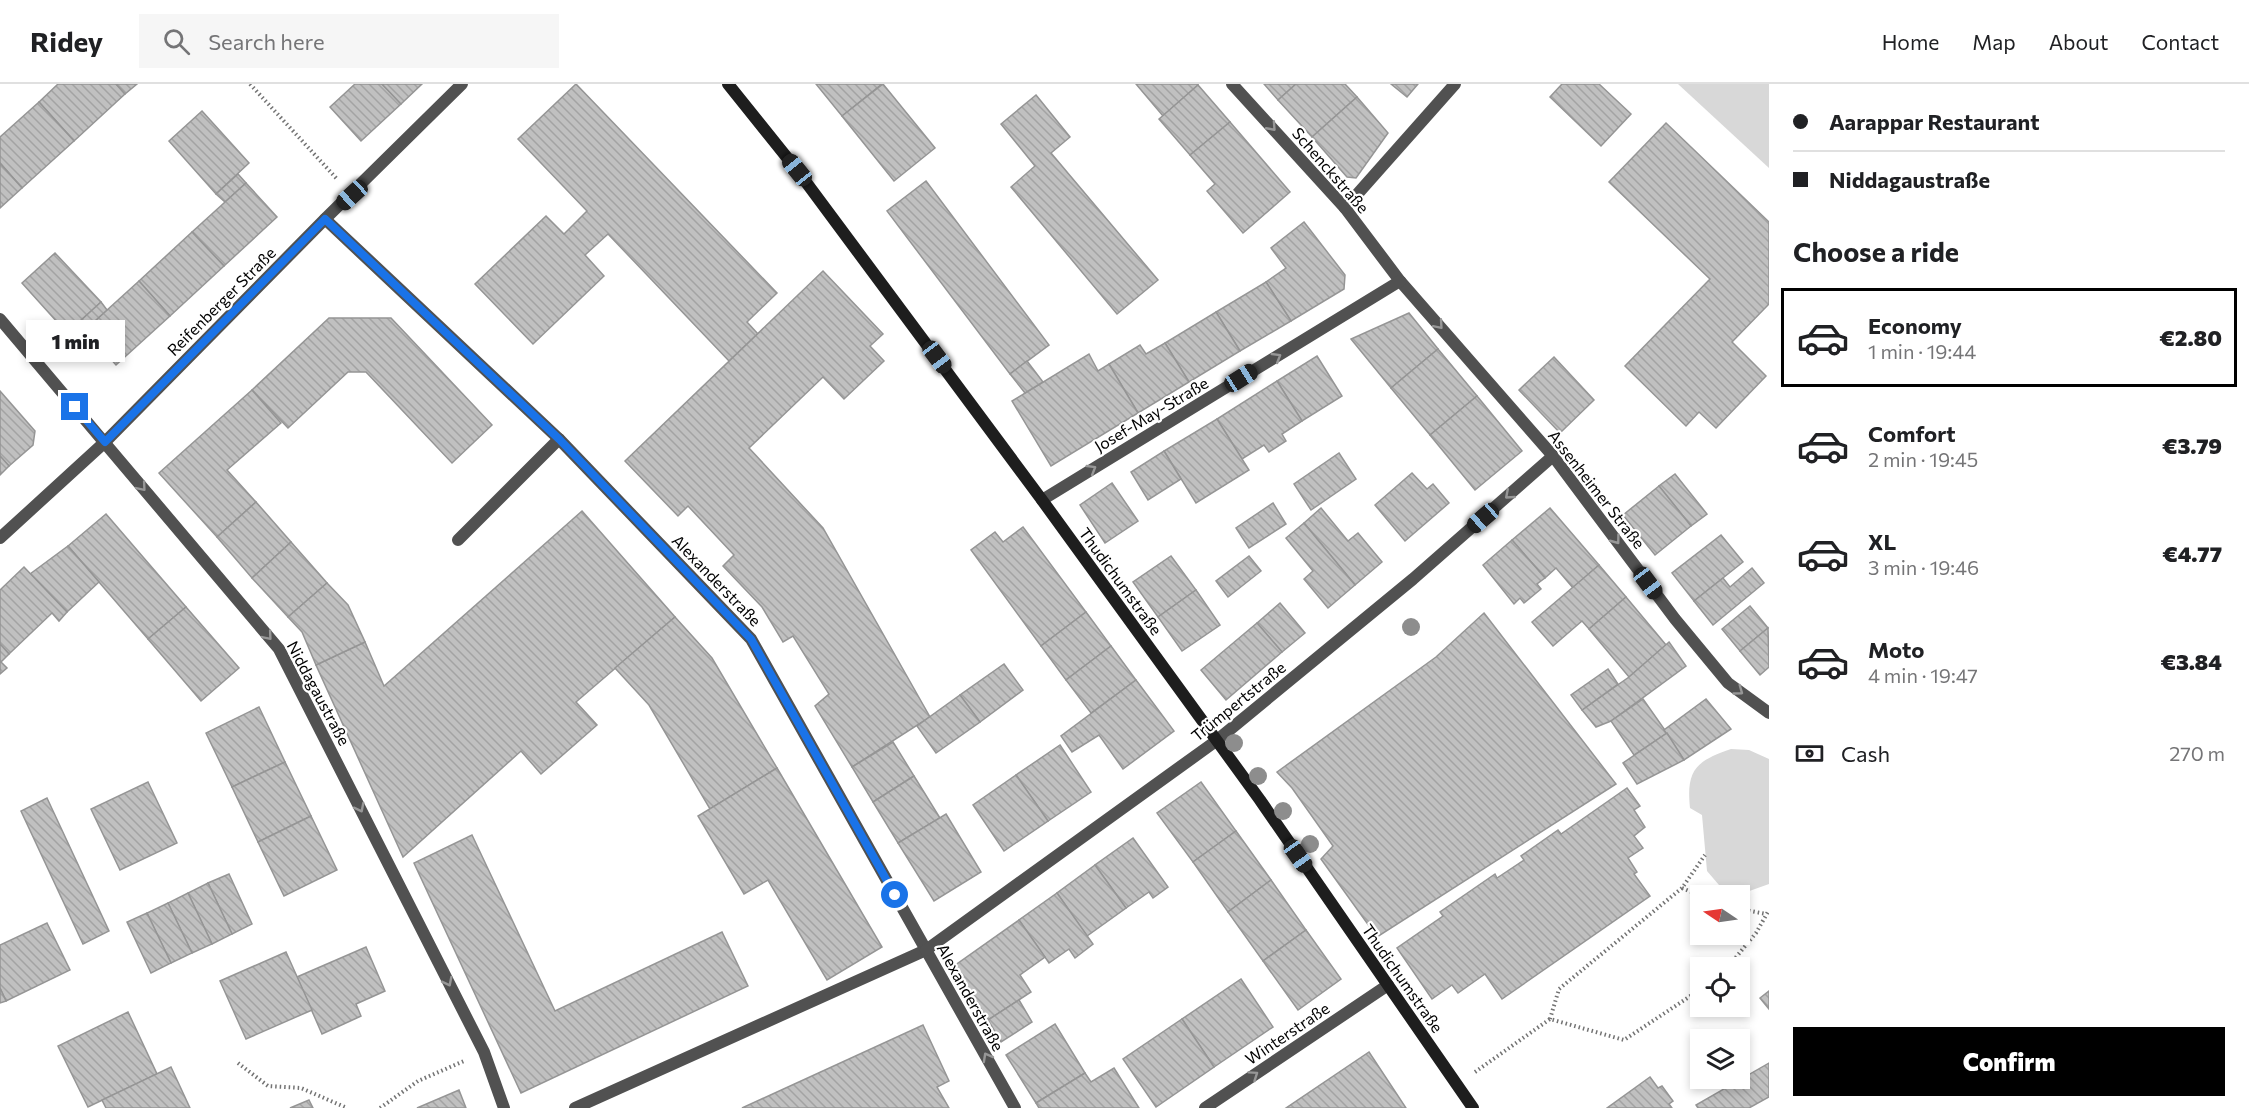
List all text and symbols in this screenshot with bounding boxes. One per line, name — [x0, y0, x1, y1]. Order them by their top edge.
search box — [139, 14, 559, 68]
text: Ridey — [30, 24, 103, 58]
icon: search — [160, 25, 193, 58]
text: Search here — [208, 28, 325, 55]
text: Home — [1882, 29, 1939, 54]
text: Map — [1972, 29, 2016, 54]
text: About — [2049, 29, 2108, 54]
text: Contact — [2141, 29, 2219, 54]
text: Aarappar Restaurant — [1829, 108, 2040, 135]
one-way arrow — [1265, 121, 1276, 131]
street label: Schenckstraße — [1289, 123, 1373, 217]
car — [779, 150, 815, 190]
text: Niddagaustraße — [1829, 166, 1990, 193]
car — [333, 176, 371, 214]
text: Choose a ride — [1793, 235, 1959, 268]
street label: Reifenberger Straße — [163, 243, 279, 359]
icon: car — [1796, 311, 1850, 365]
text: Economy — [1868, 312, 1962, 339]
one-way arrow — [1432, 318, 1443, 329]
callout: 1 min — [26, 320, 124, 362]
text: €2.80 — [2159, 324, 2222, 351]
text: 1 min — [51, 329, 100, 353]
car — [919, 337, 955, 377]
text: 1 min · 19:44 — [1868, 339, 1976, 363]
one-way arrow — [1271, 352, 1281, 364]
car — [1221, 361, 1261, 395]
street label: Josef-May-Straße — [1091, 373, 1211, 455]
route end — [61, 393, 88, 420]
icon: car — [1796, 419, 1850, 473]
text: Comfort — [1868, 420, 1956, 447]
street label: Assenheimer Straße — [1545, 426, 1649, 552]
text: €3.79 — [2162, 432, 2222, 459]
text: 2 min · 19:45 — [1868, 447, 1978, 471]
one-way arrow — [1086, 465, 1096, 477]
one-way arrow — [135, 480, 146, 491]
one-way arrow — [1505, 488, 1516, 499]
car — [1464, 499, 1502, 537]
street label: Thudichumstraße — [1076, 524, 1166, 638]
icon: car — [1796, 527, 1850, 581]
text: XL — [1868, 528, 1896, 555]
street label: Alexanderstraße — [669, 530, 765, 630]
one-way arrow — [1609, 534, 1620, 545]
text: €4.77 — [2162, 540, 2222, 567]
text: 3 min · 19:46 — [1868, 555, 1979, 579]
car — [1630, 563, 1666, 603]
one-way arrow — [261, 629, 272, 640]
icon: car — [1796, 635, 1850, 689]
text: Moto — [1868, 636, 1924, 663]
street label: Niddagaustraße — [284, 638, 354, 748]
text: €3.84 — [2160, 648, 2222, 675]
street label: Trümpertstraße — [1187, 657, 1289, 745]
text: 4 min · 19:47 — [1868, 663, 1978, 687]
one-way arrow — [1732, 684, 1743, 695]
icon: cash — [1793, 737, 1826, 770]
text: Cash — [1841, 740, 1890, 767]
text: 270 m — [2169, 741, 2225, 765]
one-way arrow — [353, 801, 364, 812]
car — [1280, 836, 1316, 876]
route start — [881, 881, 908, 908]
north arrow — [1690, 885, 1750, 945]
map controls — [1690, 885, 1750, 1089]
street label: Thudichumstraße — [1358, 920, 1448, 1036]
street label: Alexanderstraße — [934, 940, 1008, 1054]
button: locate — [1690, 957, 1750, 1017]
one-way arrow — [441, 975, 452, 986]
street label: Winterstraße — [1241, 998, 1333, 1068]
button: Confirm — [1793, 1027, 2225, 1096]
button: layers — [1690, 1029, 1750, 1089]
one-way arrow — [982, 1053, 994, 1063]
one-way arrow — [1247, 1072, 1258, 1083]

